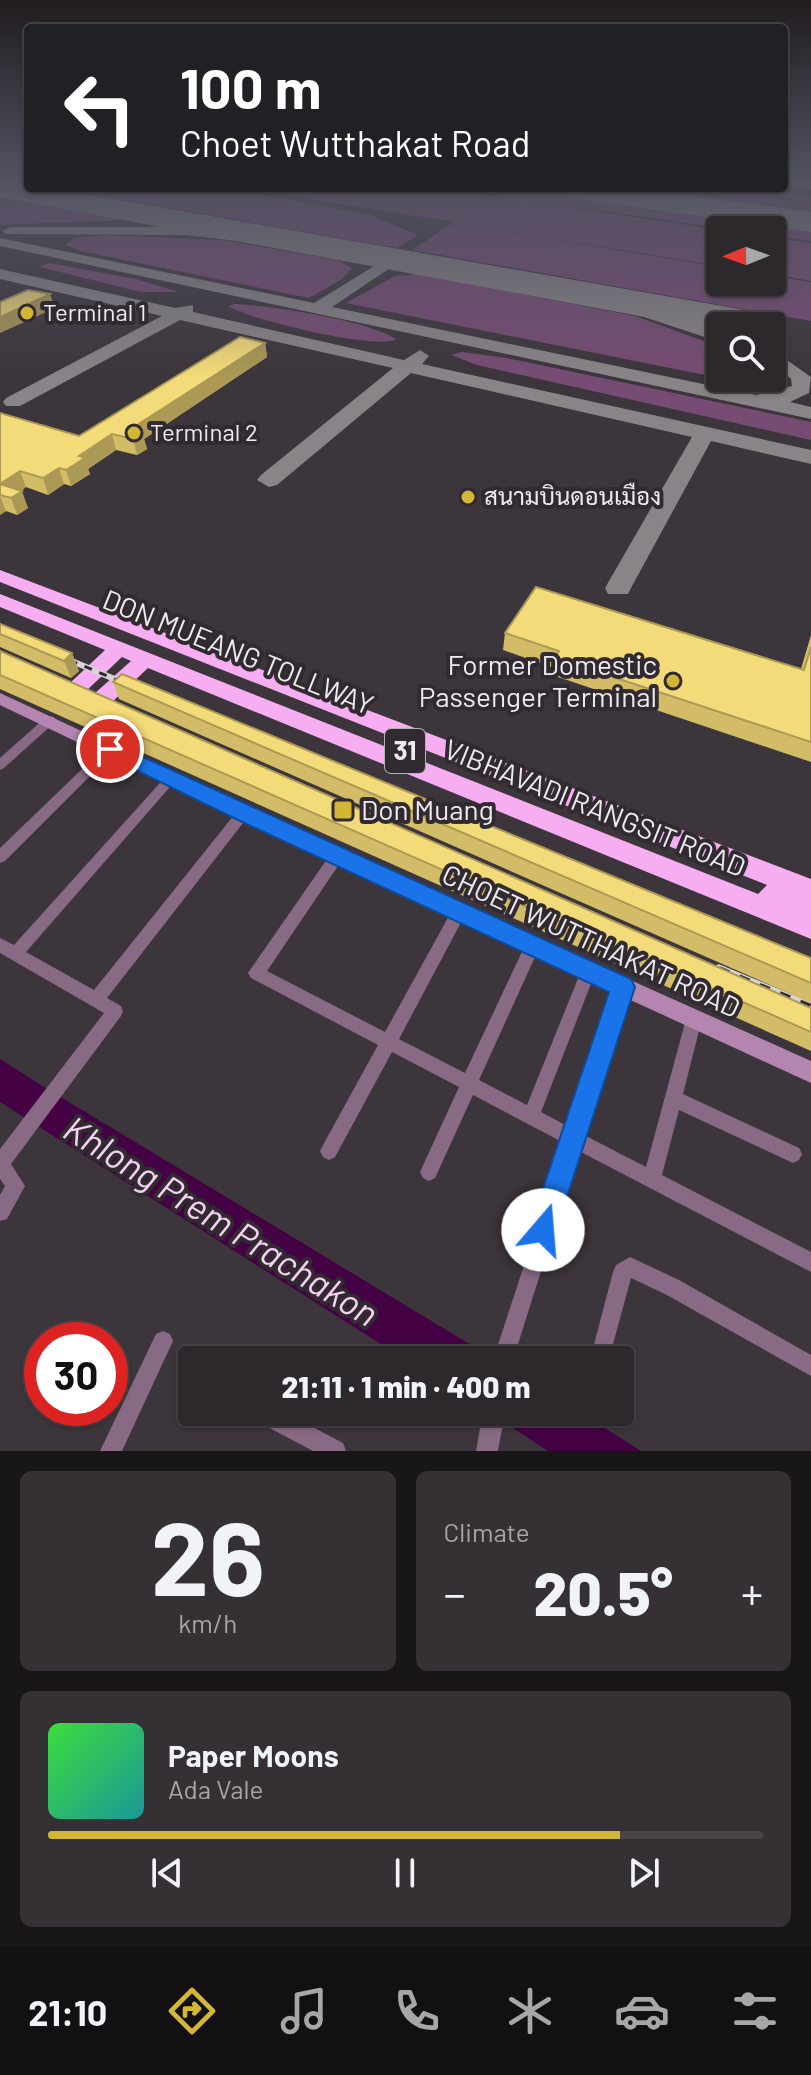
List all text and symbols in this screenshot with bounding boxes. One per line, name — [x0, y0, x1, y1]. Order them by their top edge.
text: 100 m — [180, 53, 322, 120]
icon: left — [48, 56, 152, 160]
text: Choet Wutthakat Road — [180, 121, 530, 164]
north arrow — [706, 216, 786, 296]
map controls — [706, 216, 786, 392]
place label: Terminal 1 — [43, 297, 146, 326]
marker: Terminal 1 — [18, 304, 36, 322]
button: search — [706, 312, 786, 392]
place label: Terminal 2 — [150, 417, 258, 446]
marker: Terminal 2 — [125, 424, 143, 442]
place label: สนามบินดอนเมือง — [484, 481, 661, 510]
marker: สนามบินดอนเมือง — [459, 488, 477, 506]
street label: DON MUEANG TOLLWAY — [98, 581, 379, 721]
place label: Former Domestic Passenger Terminal — [419, 647, 657, 713]
marker: Former Domestic Passenger Terminal — [664, 672, 682, 690]
pin — [76, 715, 144, 783]
icon: arrive — [88, 727, 132, 771]
road number: 31 — [385, 729, 425, 773]
street label: VIBHAVADI RANGSIT ROAD — [440, 731, 751, 883]
place label: Don Muang — [361, 792, 494, 826]
marker: Don Muang — [332, 799, 354, 821]
street label: CHOET WUTTHAKAT ROAD — [437, 856, 746, 1024]
water label: Khlong Prem Prachakon — [57, 1106, 387, 1334]
position arrow — [501, 1188, 585, 1272]
speed limit sign: 30 — [24, 1322, 128, 1426]
text: 21:11 · 1 min · 400 m — [281, 1368, 531, 1404]
text: 26 — [151, 1492, 265, 1617]
text: Climate — [444, 1516, 530, 1547]
text: 20.5° — [533, 1556, 673, 1628]
text: − — [444, 1566, 466, 1619]
text: + — [741, 1566, 763, 1619]
text: km/h — [178, 1607, 237, 1638]
text: Paper Moons — [168, 1737, 339, 1773]
text: Ada Vale — [168, 1773, 263, 1804]
icon: previous — [145, 1851, 189, 1895]
icon: pause — [383, 1851, 427, 1895]
icon: next — [622, 1851, 666, 1895]
icon: directions — [164, 1983, 220, 2039]
icon: music — [276, 1983, 332, 2039]
icon: phone — [389, 1983, 445, 2039]
icon: climate — [502, 1983, 558, 2039]
icon: car — [614, 1983, 670, 2039]
icon: filters — [727, 1983, 783, 2039]
text: 21:10 — [28, 1990, 107, 2033]

